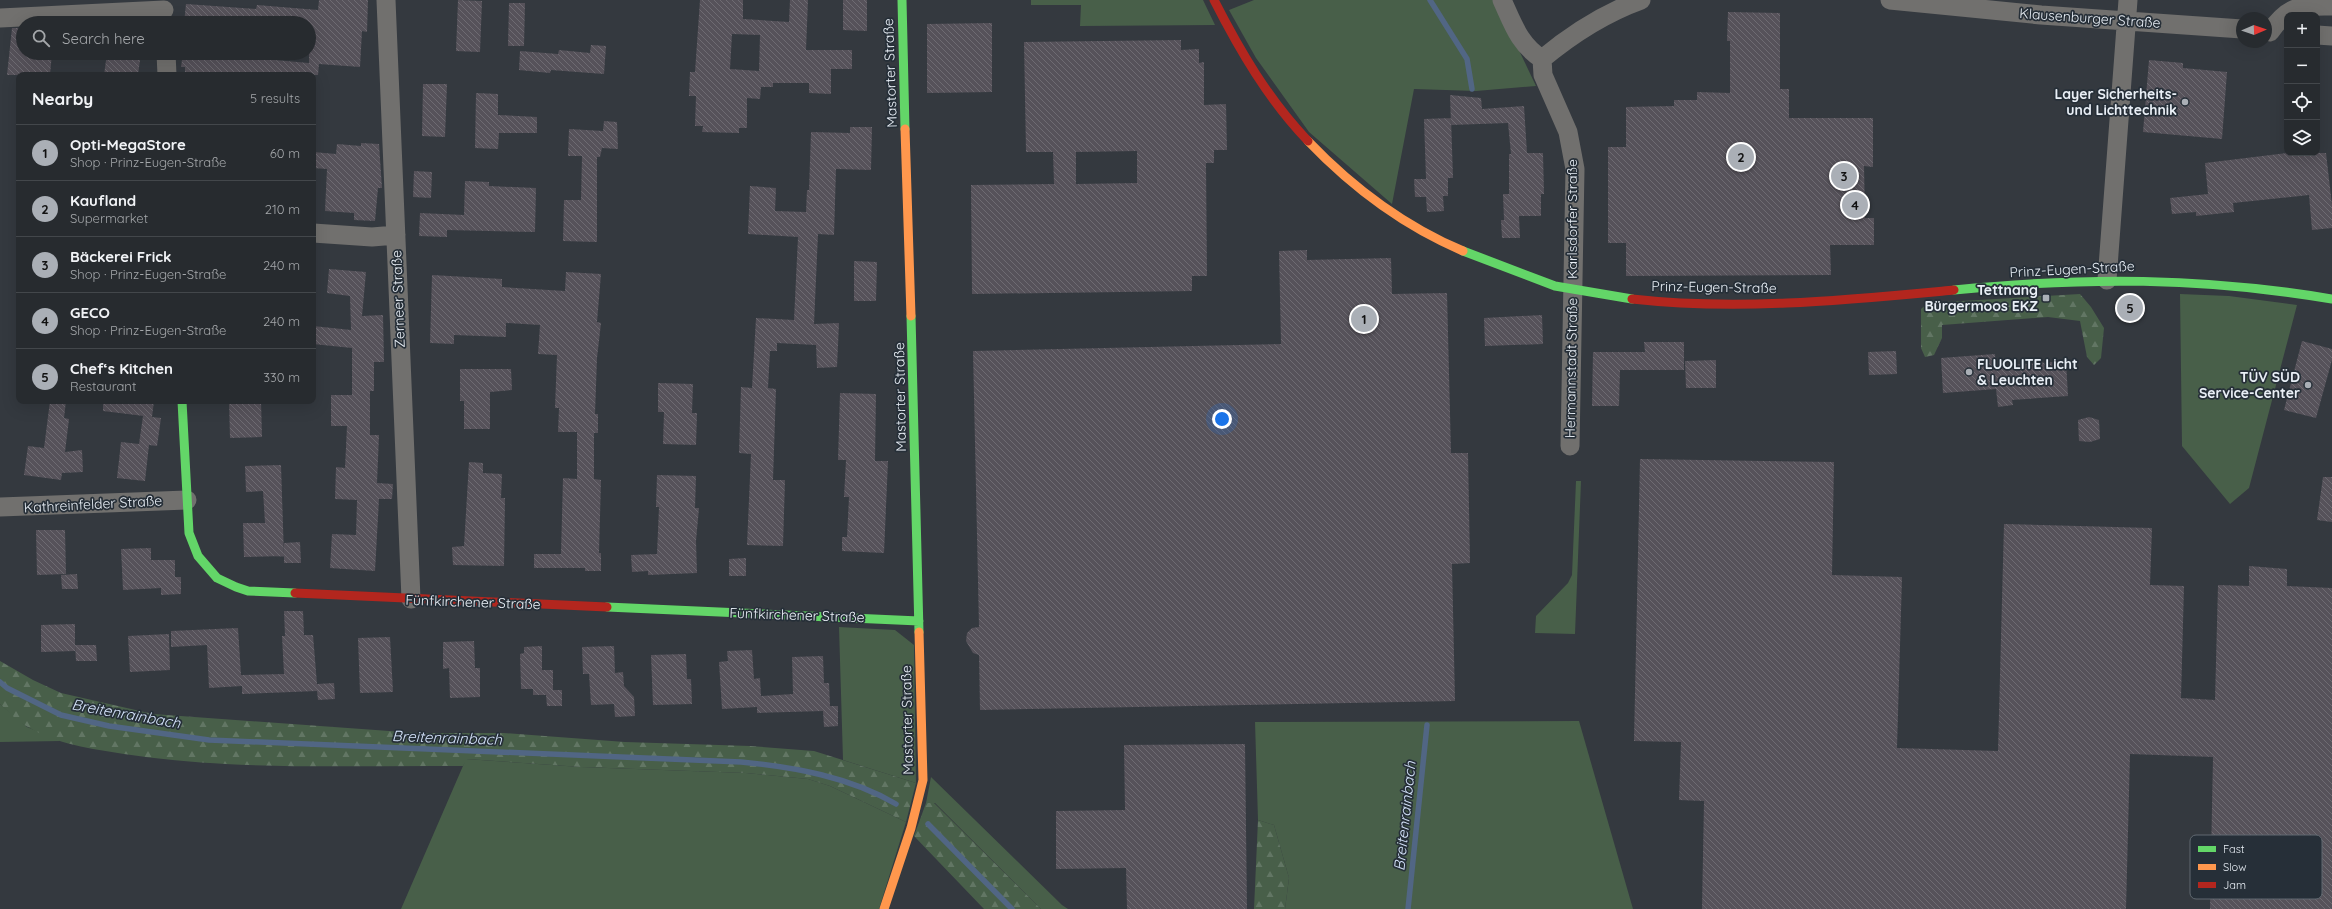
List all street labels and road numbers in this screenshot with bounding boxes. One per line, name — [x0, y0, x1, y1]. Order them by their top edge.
street label: Klausenburger Straße — [2019, 4, 2161, 32]
street label: Mastorter Straße — [879, 18, 901, 128]
street label: Karlsdorfer Straße — [1563, 159, 1581, 279]
street label: Zerneer Straße — [387, 250, 409, 348]
street label: Prinz-Eugen-Straße — [2009, 257, 2135, 281]
street label: Prinz-Eugen-Straße — [1651, 277, 1777, 297]
street label: Hermannstadt Straße — [1561, 298, 1581, 438]
street label: Mastorter Straße — [890, 342, 910, 452]
street label: Kathreinfelder Straße — [23, 491, 163, 517]
street label: Fünfkirchener Straße — [405, 591, 541, 613]
street label: Fünfkirchener Straße — [729, 604, 865, 626]
street label: Mastorter Straße — [897, 665, 917, 775]

